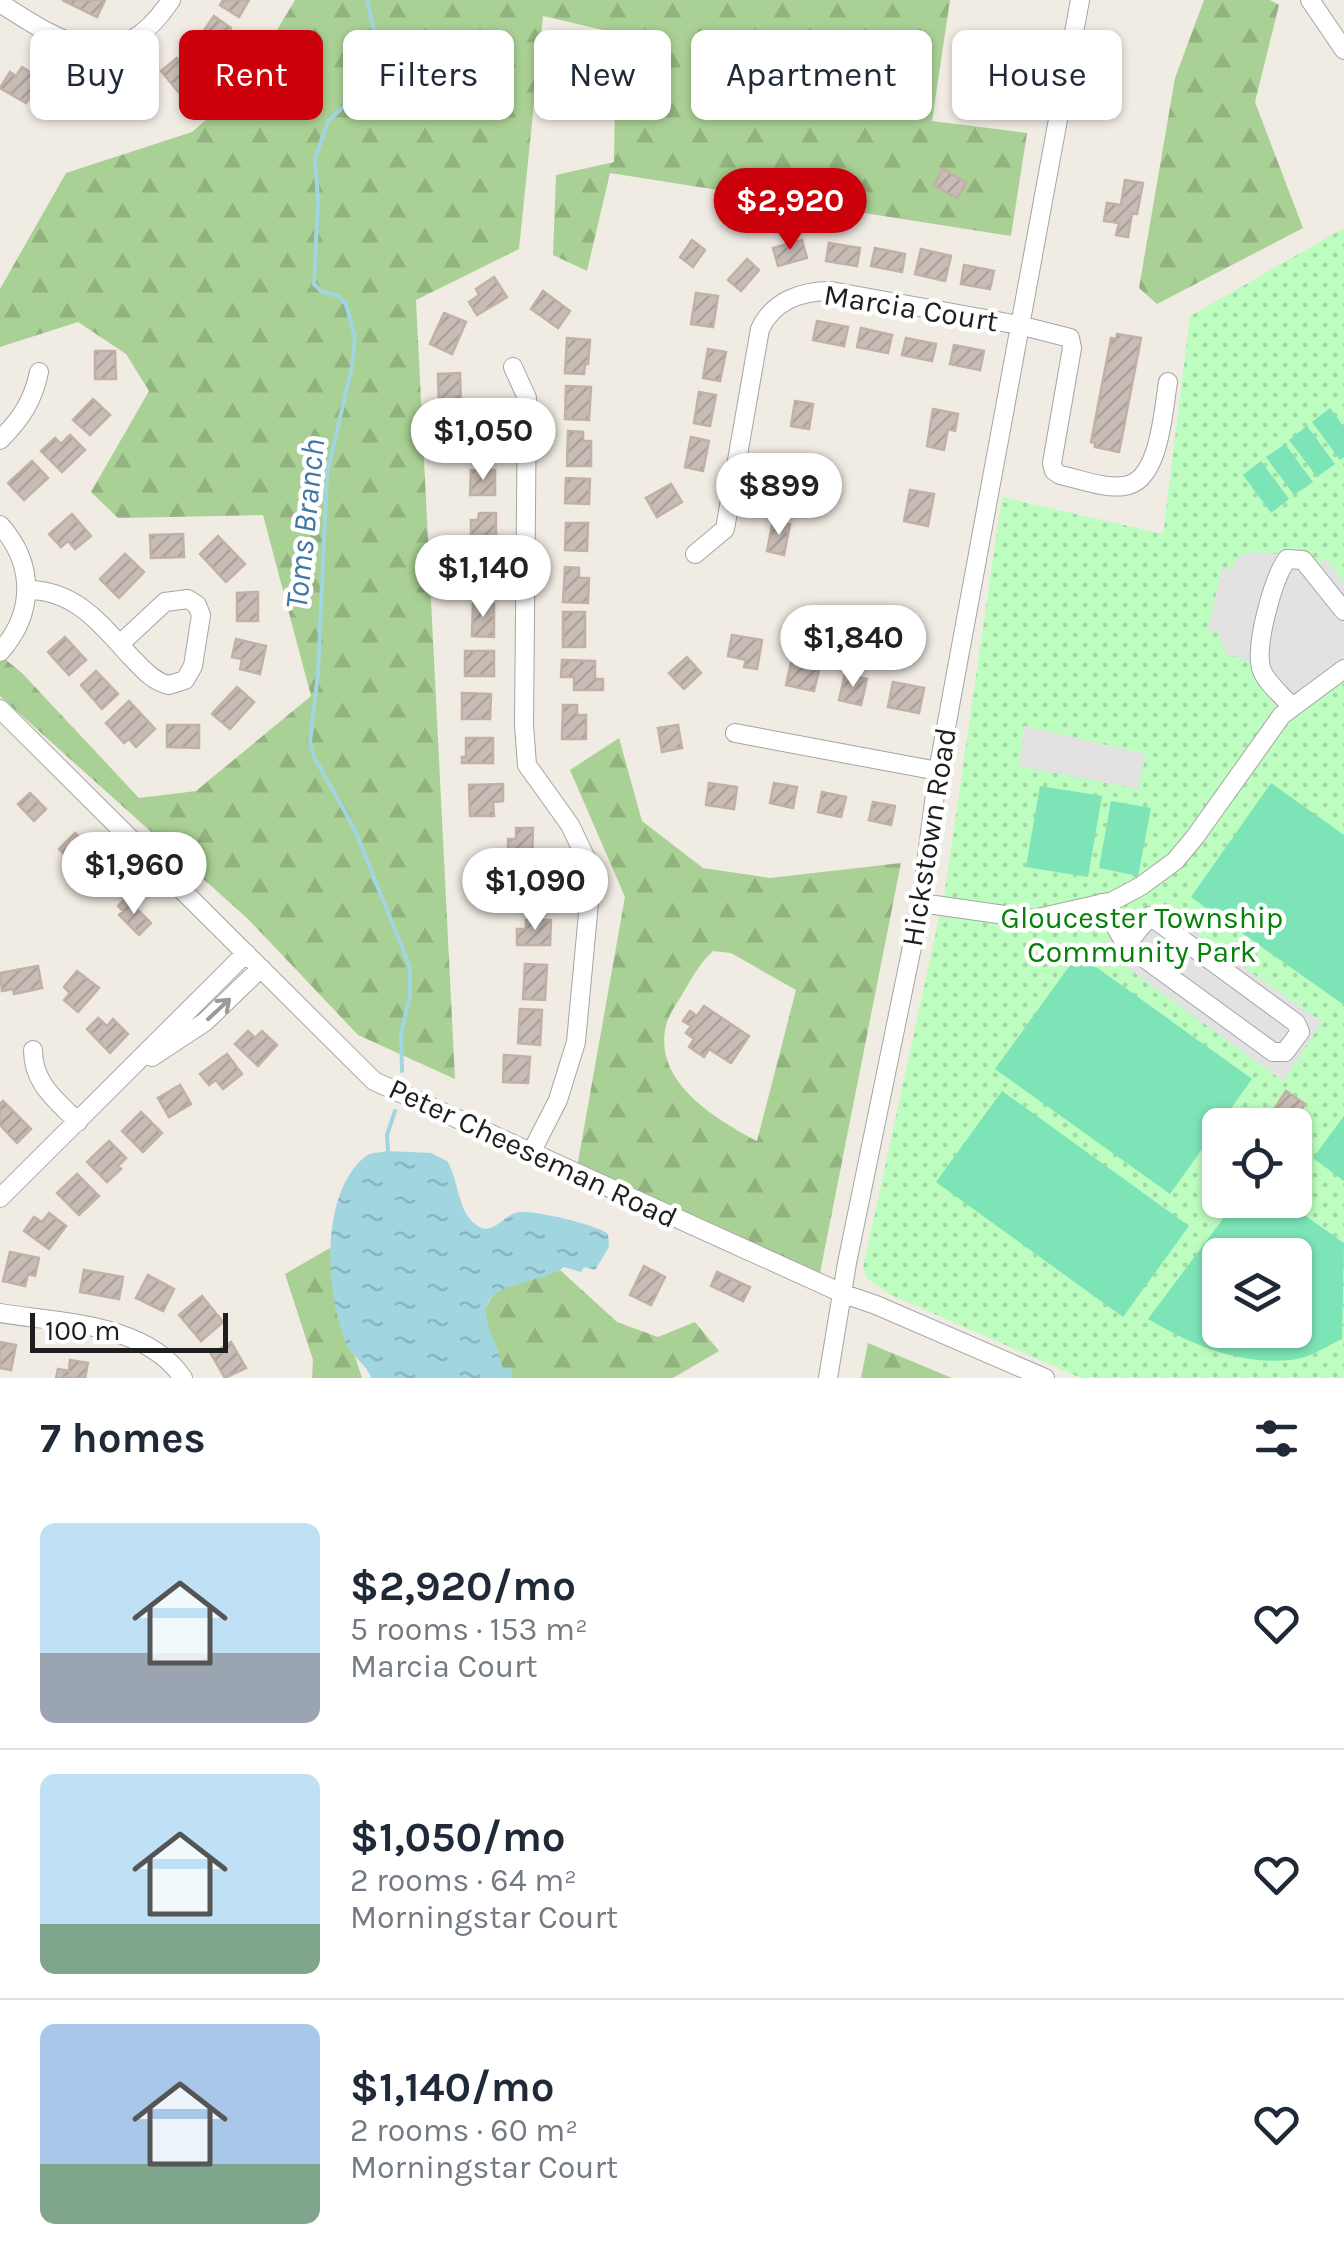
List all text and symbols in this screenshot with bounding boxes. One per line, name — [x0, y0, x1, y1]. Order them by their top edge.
chip: Buy — [30, 30, 159, 120]
chip: Rent — [179, 30, 323, 120]
chip: Filters — [343, 30, 514, 120]
chip: New — [534, 30, 671, 120]
chip: Apartment — [691, 30, 932, 120]
chip: House — [952, 30, 1122, 120]
pin: $2,920 — [709, 168, 871, 253]
text: $2,920 — [736, 182, 844, 219]
street label: Marcia Court — [821, 276, 1001, 340]
pin: $1,050 — [402, 398, 564, 483]
text: $1,050 — [433, 412, 533, 449]
water label: Toms Branch — [278, 437, 332, 611]
pin: $899 — [720, 453, 838, 538]
text: $899 — [738, 467, 820, 504]
pin: $1,140 — [402, 535, 564, 620]
text: $1,140 — [437, 549, 529, 586]
pin: $1,840 — [772, 605, 934, 690]
text: $1,840 — [802, 619, 904, 656]
street label: Hickstown Road — [894, 725, 964, 949]
pin: $1,960 — [53, 832, 215, 917]
text: $1,960 — [84, 846, 184, 883]
pin: $1,090 — [454, 848, 616, 933]
text: $1,090 — [484, 862, 586, 899]
park label: Gloucester Township Community Park — [1001, 900, 1283, 970]
one-way arrow — [207, 997, 231, 1021]
street label: Peter Cheeseman Road — [383, 1070, 683, 1236]
map controls — [1202, 1108, 1312, 1348]
button: locate — [1202, 1108, 1312, 1218]
button: layers — [1202, 1238, 1312, 1348]
scale bar — [30, 1308, 228, 1352]
text: 100 m — [45, 1314, 120, 1347]
icon: filters — [1249, 1411, 1304, 1466]
text: 7 homes — [40, 1413, 206, 1463]
text: $2,920/mo — [350, 1561, 576, 1611]
icon: home — [120, 1563, 240, 1683]
icon: heart — [1249, 1596, 1304, 1651]
text: 5 rooms · 153 m² — [350, 1611, 588, 1648]
text: Marcia Court — [350, 1648, 538, 1685]
text: $1,050/mo — [350, 1812, 566, 1862]
icon: home — [120, 1814, 240, 1934]
icon: heart — [1249, 1847, 1304, 1902]
text: 2 rooms · 64 m² — [350, 1862, 577, 1899]
text: Morningstar Court — [350, 1899, 618, 1936]
text: $1,140/mo — [350, 2062, 555, 2112]
icon: home — [120, 2064, 240, 2184]
icon: heart — [1249, 2097, 1304, 2152]
text: 2 rooms · 60 m² — [350, 2112, 578, 2149]
text: Morningstar Court — [350, 2149, 618, 2186]

